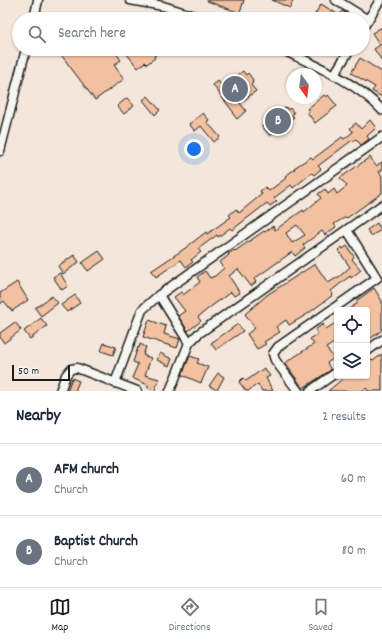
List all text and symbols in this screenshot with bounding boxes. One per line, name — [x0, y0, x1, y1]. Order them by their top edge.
search box — [12, 12, 370, 56]
icon: search — [26, 23, 48, 45]
text: Search here — [58, 23, 126, 45]
north arrow — [286, 68, 322, 104]
pin: A — [222, 74, 248, 104]
pin: B — [265, 106, 291, 136]
your location — [184, 139, 204, 159]
map controls — [334, 307, 370, 379]
button: locate — [334, 307, 370, 343]
button: layers — [334, 343, 370, 379]
scale bar — [12, 363, 70, 382]
text: 50 m — [18, 364, 39, 380]
text: Nearby — [16, 405, 60, 429]
text: 2 results — [322, 408, 366, 427]
text: AFM church — [54, 459, 119, 481]
text: A — [25, 470, 33, 489]
text: 60 m — [341, 470, 366, 489]
text: Church — [54, 481, 88, 500]
text: Baptist Church — [54, 531, 138, 553]
text: B — [26, 542, 32, 561]
text: 80 m — [342, 542, 366, 561]
text: Church — [54, 553, 88, 572]
tab: Map — [49, 596, 71, 636]
tab: Directions — [169, 596, 211, 636]
tab: Saved — [308, 596, 333, 636]

